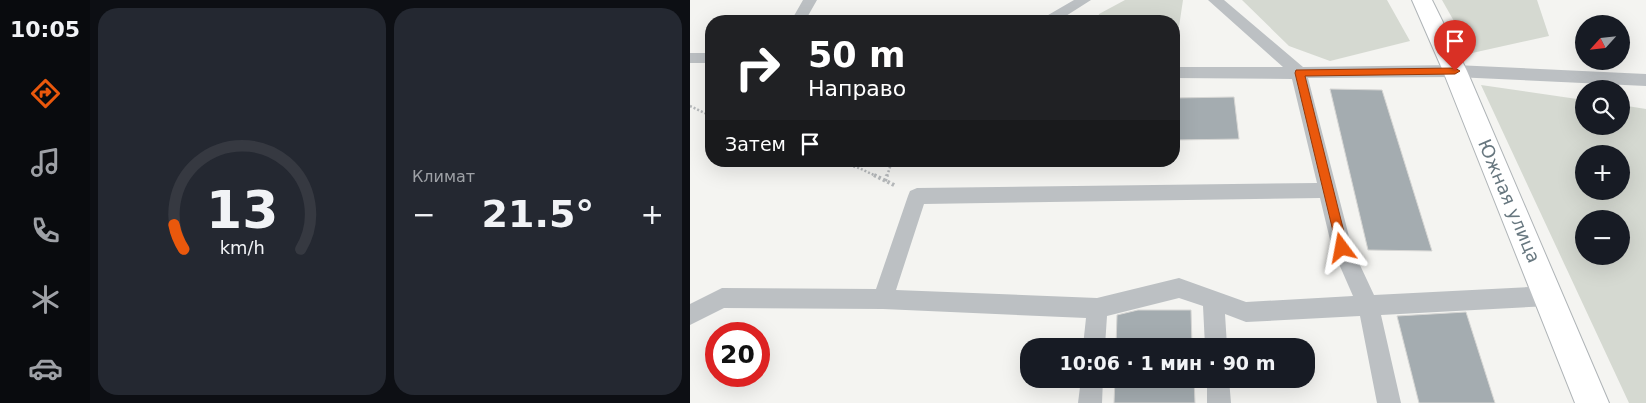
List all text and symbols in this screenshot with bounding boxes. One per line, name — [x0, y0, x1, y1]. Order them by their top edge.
north arrow — [1575, 15, 1630, 70]
map controls — [1575, 15, 1630, 265]
text: 10:05 — [10, 17, 80, 42]
pin — [1434, 20, 1476, 71]
icon: arrive — [1441, 27, 1469, 55]
icon: right — [725, 35, 790, 100]
text: 50 m — [808, 35, 905, 75]
icon: directions — [28, 76, 63, 111]
text: Направо — [808, 76, 906, 101]
button: search — [1575, 80, 1630, 135]
icon: arrive — [796, 130, 824, 158]
text: Затем — [725, 133, 786, 155]
street label: Южная улица — [1474, 136, 1545, 266]
icon: music — [28, 145, 63, 180]
button: + — [1575, 145, 1630, 200]
text: Климат — [412, 167, 475, 186]
text: 13 — [206, 180, 278, 240]
text: 21.5° — [482, 192, 594, 236]
text: − — [412, 198, 435, 231]
text: + — [641, 198, 664, 231]
button: − — [1575, 210, 1630, 265]
icon: phone — [28, 213, 63, 248]
position arrow — [1315, 221, 1367, 273]
text: km/h — [219, 237, 265, 258]
icon: climate — [28, 282, 63, 317]
speed limit sign: 20 — [705, 322, 770, 387]
icon: car — [28, 351, 63, 386]
text: 10:06 · 1 мин · 90 m — [1059, 352, 1276, 374]

